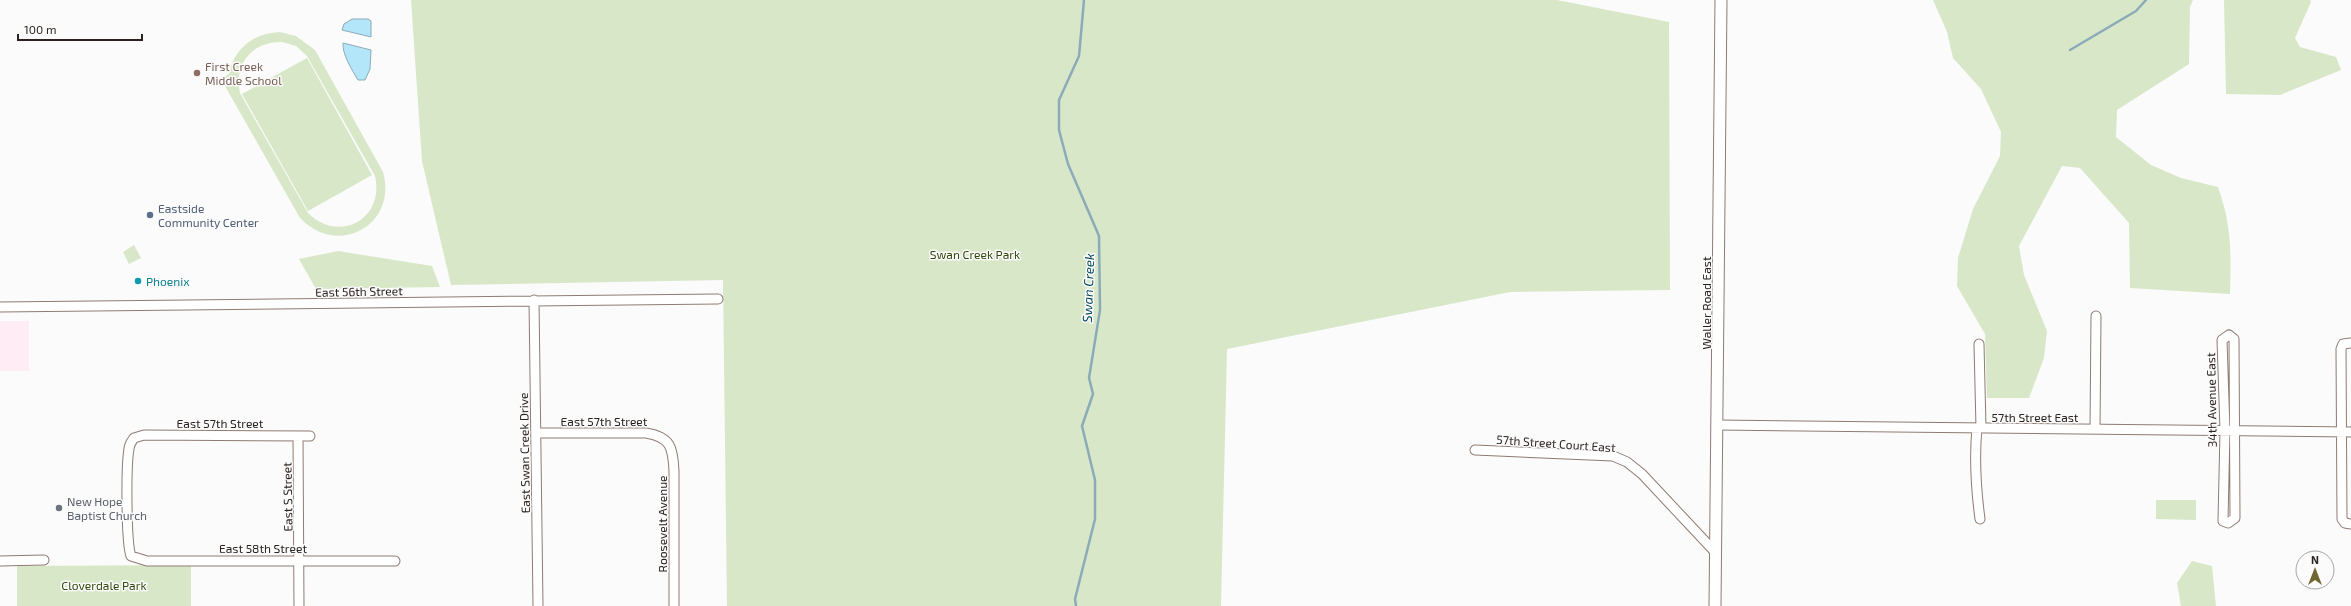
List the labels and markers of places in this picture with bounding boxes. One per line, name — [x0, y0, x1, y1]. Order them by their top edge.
place label: First Creek Middle School — [205, 59, 282, 87]
marker: First Creek Middle School — [192, 68, 202, 78]
place label: Eastside Community Center — [158, 201, 259, 229]
marker: Eastside Community Center — [145, 210, 155, 220]
place label: Phoenix — [146, 274, 190, 288]
marker: Phoenix — [133, 276, 143, 286]
place label: New Hope Baptist Church — [67, 494, 147, 522]
marker: New Hope Baptist Church — [54, 503, 64, 513]

